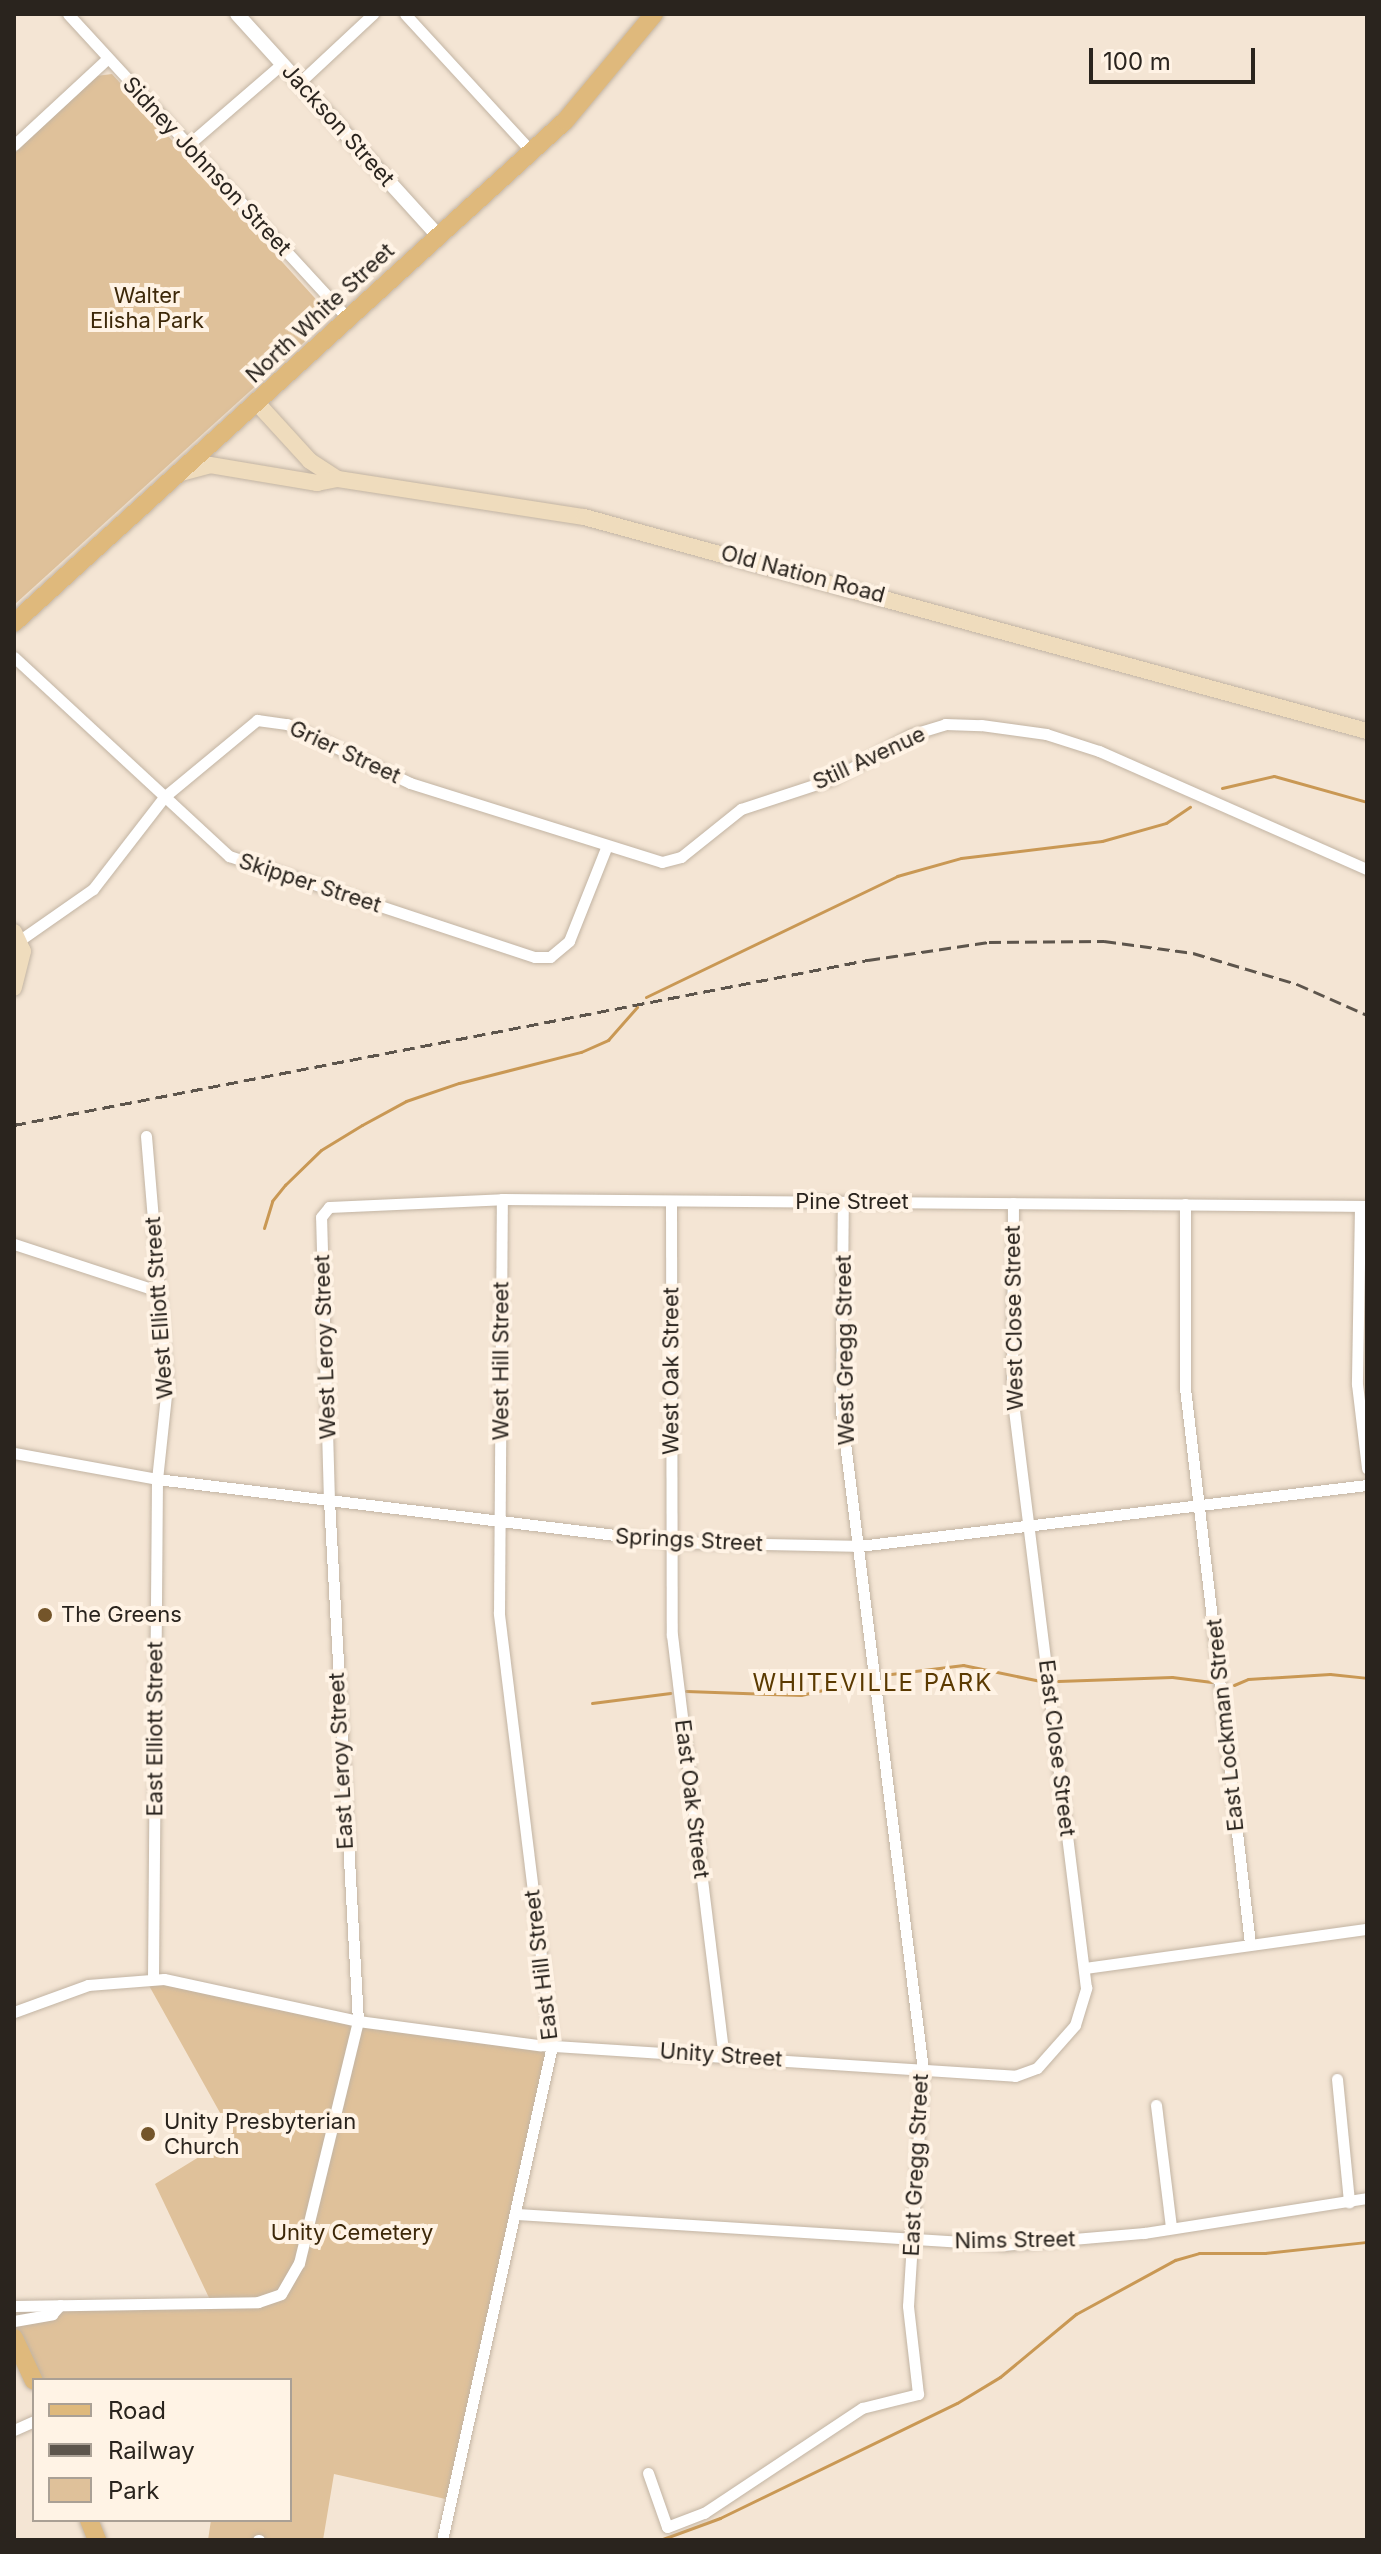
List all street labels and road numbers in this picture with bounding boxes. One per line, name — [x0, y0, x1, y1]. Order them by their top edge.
street label: Jackson Street — [276, 58, 400, 192]
street label: Sidney Johnson Street — [117, 71, 297, 261]
street label: North White Street — [240, 238, 400, 388]
street label: Old Nation Road — [718, 539, 888, 609]
street label: Grier Street — [285, 715, 405, 789]
street label: Still Avenue — [809, 721, 929, 795]
street label: Skipper Street — [236, 848, 384, 918]
street label: Pine Street — [795, 1189, 909, 1215]
street label: West Elliott Street — [139, 1216, 179, 1400]
street label: West Close Street — [999, 1225, 1029, 1411]
street label: West Leroy Street — [309, 1254, 341, 1440]
street label: West Gregg Street — [830, 1254, 860, 1446]
street label: West Hill Street — [488, 1282, 514, 1440]
street label: West Oak Street — [658, 1287, 684, 1455]
street label: Springs Street — [614, 1523, 764, 1557]
street label: East Lockman Street — [1201, 1617, 1249, 1833]
street label: East Elliott Street — [142, 1641, 168, 1817]
street label: East Close Street — [1033, 1658, 1081, 1838]
street label: East Leroy Street — [323, 1672, 359, 1850]
street label: East Oak Street — [669, 1718, 715, 1880]
street label: East Hill Street — [519, 1888, 563, 2042]
street label: Unity Street — [659, 2038, 783, 2072]
street label: East Gregg Street — [898, 2073, 934, 2257]
street label: Nims Street — [954, 2226, 1076, 2254]

